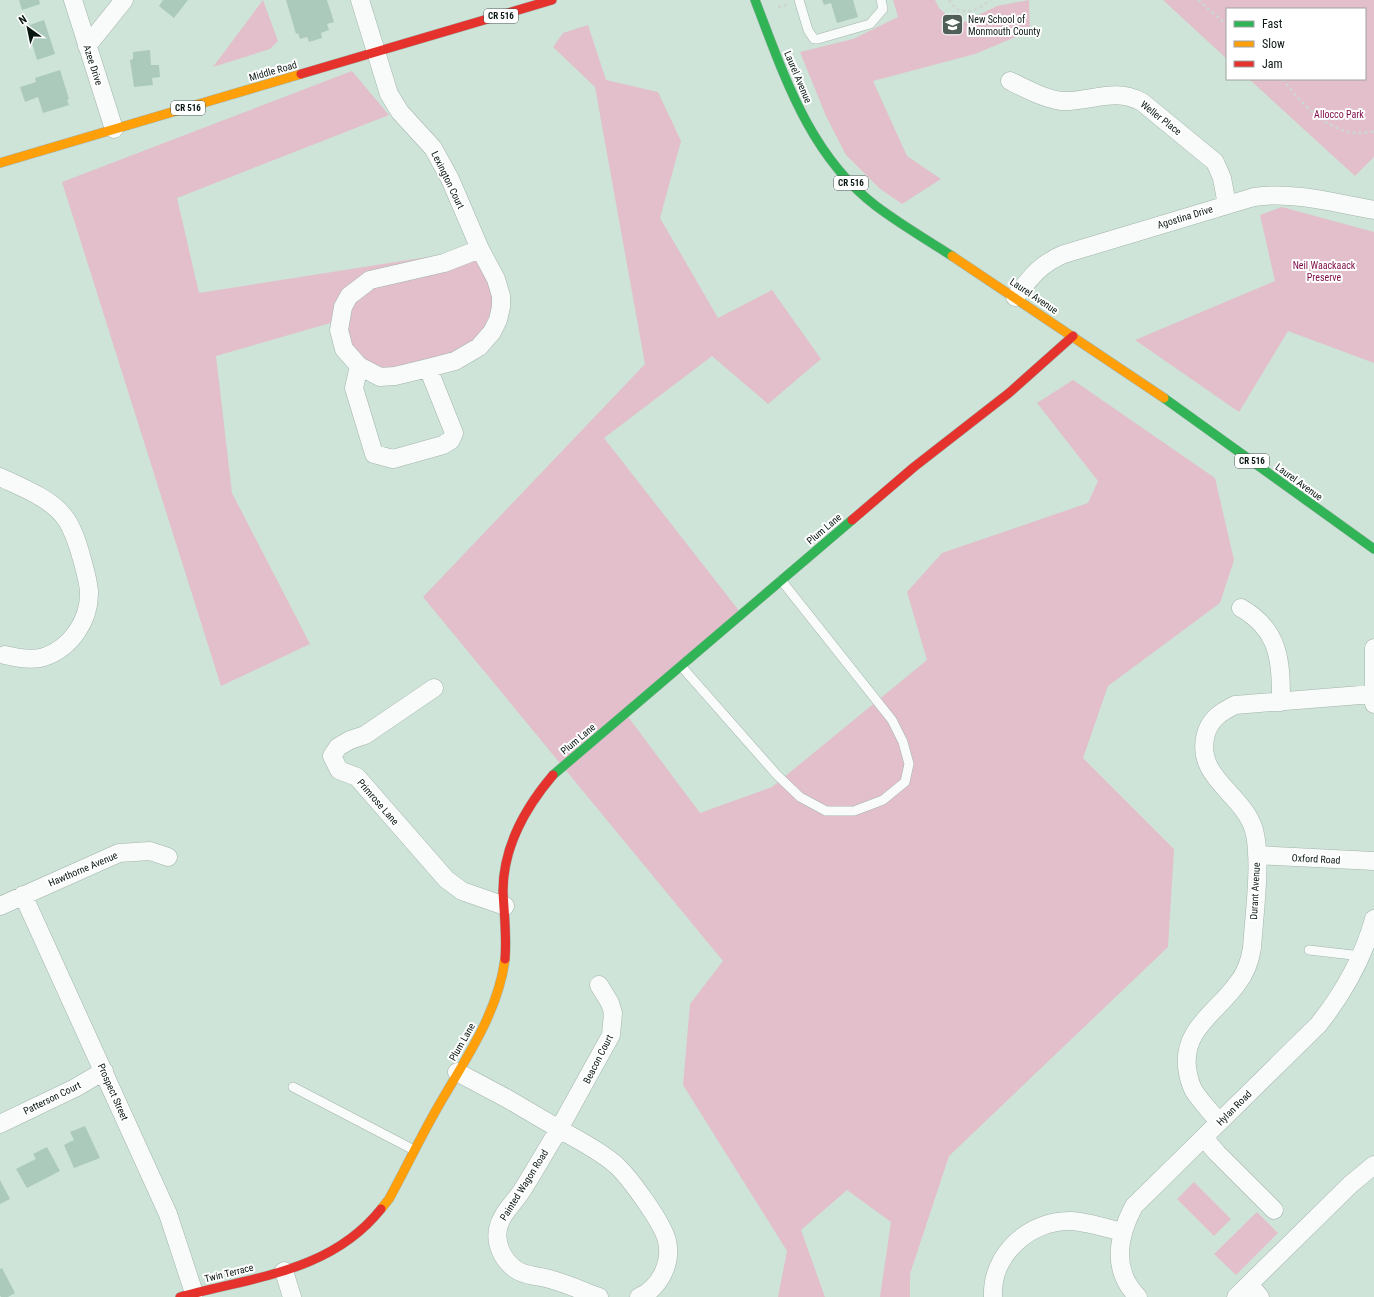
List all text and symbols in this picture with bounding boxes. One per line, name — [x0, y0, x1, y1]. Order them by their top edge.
north arrow — [8, 8, 48, 48]
legend — [1226, 8, 1366, 80]
road number: CR 516 — [484, 9, 518, 23]
school or university icon: New School of Monmouth County — [940, 12, 966, 38]
text: N — [16, 13, 29, 27]
place label: New School of Monmouth County — [968, 14, 1040, 37]
text: Fast — [1262, 17, 1283, 31]
text: Slow — [1262, 37, 1285, 51]
street label: Azee Drive — [81, 43, 105, 87]
street label: Laurel Avenue — [782, 49, 814, 105]
text: Jam — [1262, 57, 1283, 71]
street label: Middle Road — [248, 59, 298, 83]
street label: Weller Place — [1138, 99, 1184, 138]
road number: CR 516 — [171, 101, 205, 115]
park label: Allocco Park — [1314, 109, 1364, 120]
street label: Lexington Court — [429, 149, 467, 211]
road number: CR 516 — [834, 176, 868, 190]
street label: Agostina Drive — [1156, 203, 1214, 231]
park label: Neil Waackaack Preserve — [1293, 260, 1356, 283]
street label: Laurel Avenue — [1008, 276, 1060, 316]
road number: CR 516 — [1235, 454, 1269, 468]
street label: Laurel Avenue — [1273, 461, 1325, 503]
street label: Plum Lane — [805, 511, 844, 547]
street label: Plum Lane — [559, 721, 598, 757]
street label: Primrose Lane — [355, 777, 401, 827]
street label: Hawthorne Avenue — [47, 849, 119, 889]
street label: Oxford Road — [1291, 852, 1341, 866]
street label: Durant Avenue — [1248, 862, 1262, 920]
street label: Plum Lane — [447, 1021, 477, 1063]
street label: Beacon Court — [581, 1033, 615, 1085]
street label: Prospect Street — [96, 1062, 130, 1122]
street label: Patterson Court — [22, 1079, 83, 1117]
street label: Hylan Road — [1214, 1088, 1254, 1128]
street label: Painted Wagon Road — [498, 1147, 550, 1223]
street label: Twin Terrace — [203, 1262, 255, 1284]

